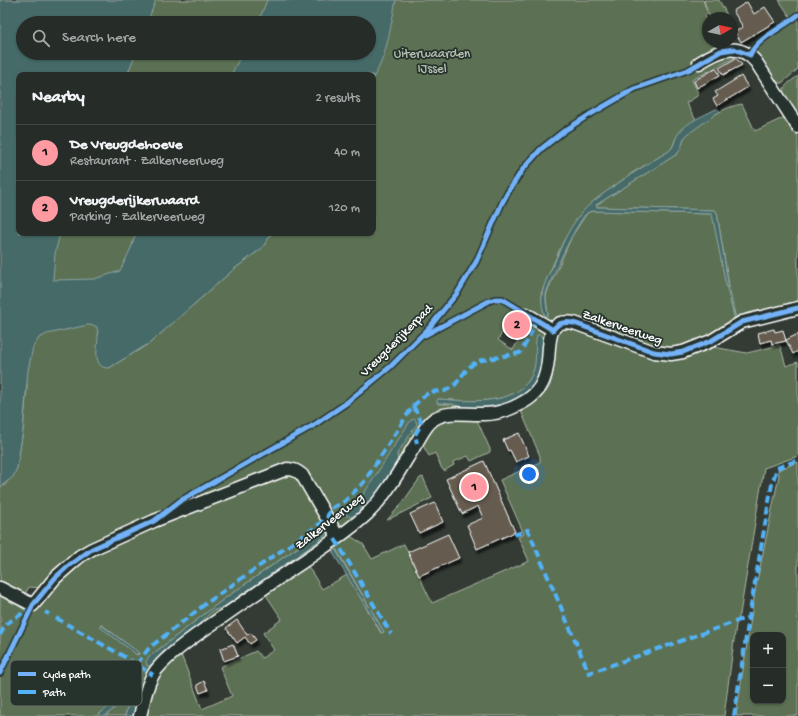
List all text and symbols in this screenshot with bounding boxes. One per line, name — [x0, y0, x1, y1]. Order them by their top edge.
north arrow — [702, 12, 738, 48]
search box — [16, 16, 376, 60]
icon: search — [30, 27, 52, 49]
text: Search here — [62, 29, 136, 47]
park label: Uiterwaarden IJssel — [394, 47, 471, 77]
text: Nearby — [32, 88, 85, 108]
text: 2 results — [315, 91, 360, 106]
text: De Vreugdehoeve — [70, 136, 183, 154]
text: 1 — [42, 145, 48, 160]
text: 40 m — [334, 145, 360, 160]
text: Restaurant · Zalkerveerweg — [70, 154, 224, 169]
text: Vreugderijkerwaard — [70, 192, 199, 210]
text: 2 — [42, 201, 48, 216]
text: 120 m — [329, 201, 360, 216]
text: Parking · Zalkerveerweg — [70, 210, 205, 225]
street label: Vreugderijkerpad — [357, 301, 437, 381]
street label: Zalkerveerweg — [580, 307, 664, 349]
pin: 2 — [504, 310, 530, 340]
your location — [519, 464, 539, 484]
pin: 1 — [461, 472, 487, 502]
street label: Zalkerveerweg — [292, 490, 368, 554]
map controls — [750, 632, 786, 704]
button: + — [750, 632, 786, 668]
legend — [10, 660, 142, 706]
button: − — [750, 668, 786, 704]
text: Cycle path — [43, 670, 91, 682]
text: Path — [42, 688, 66, 700]

